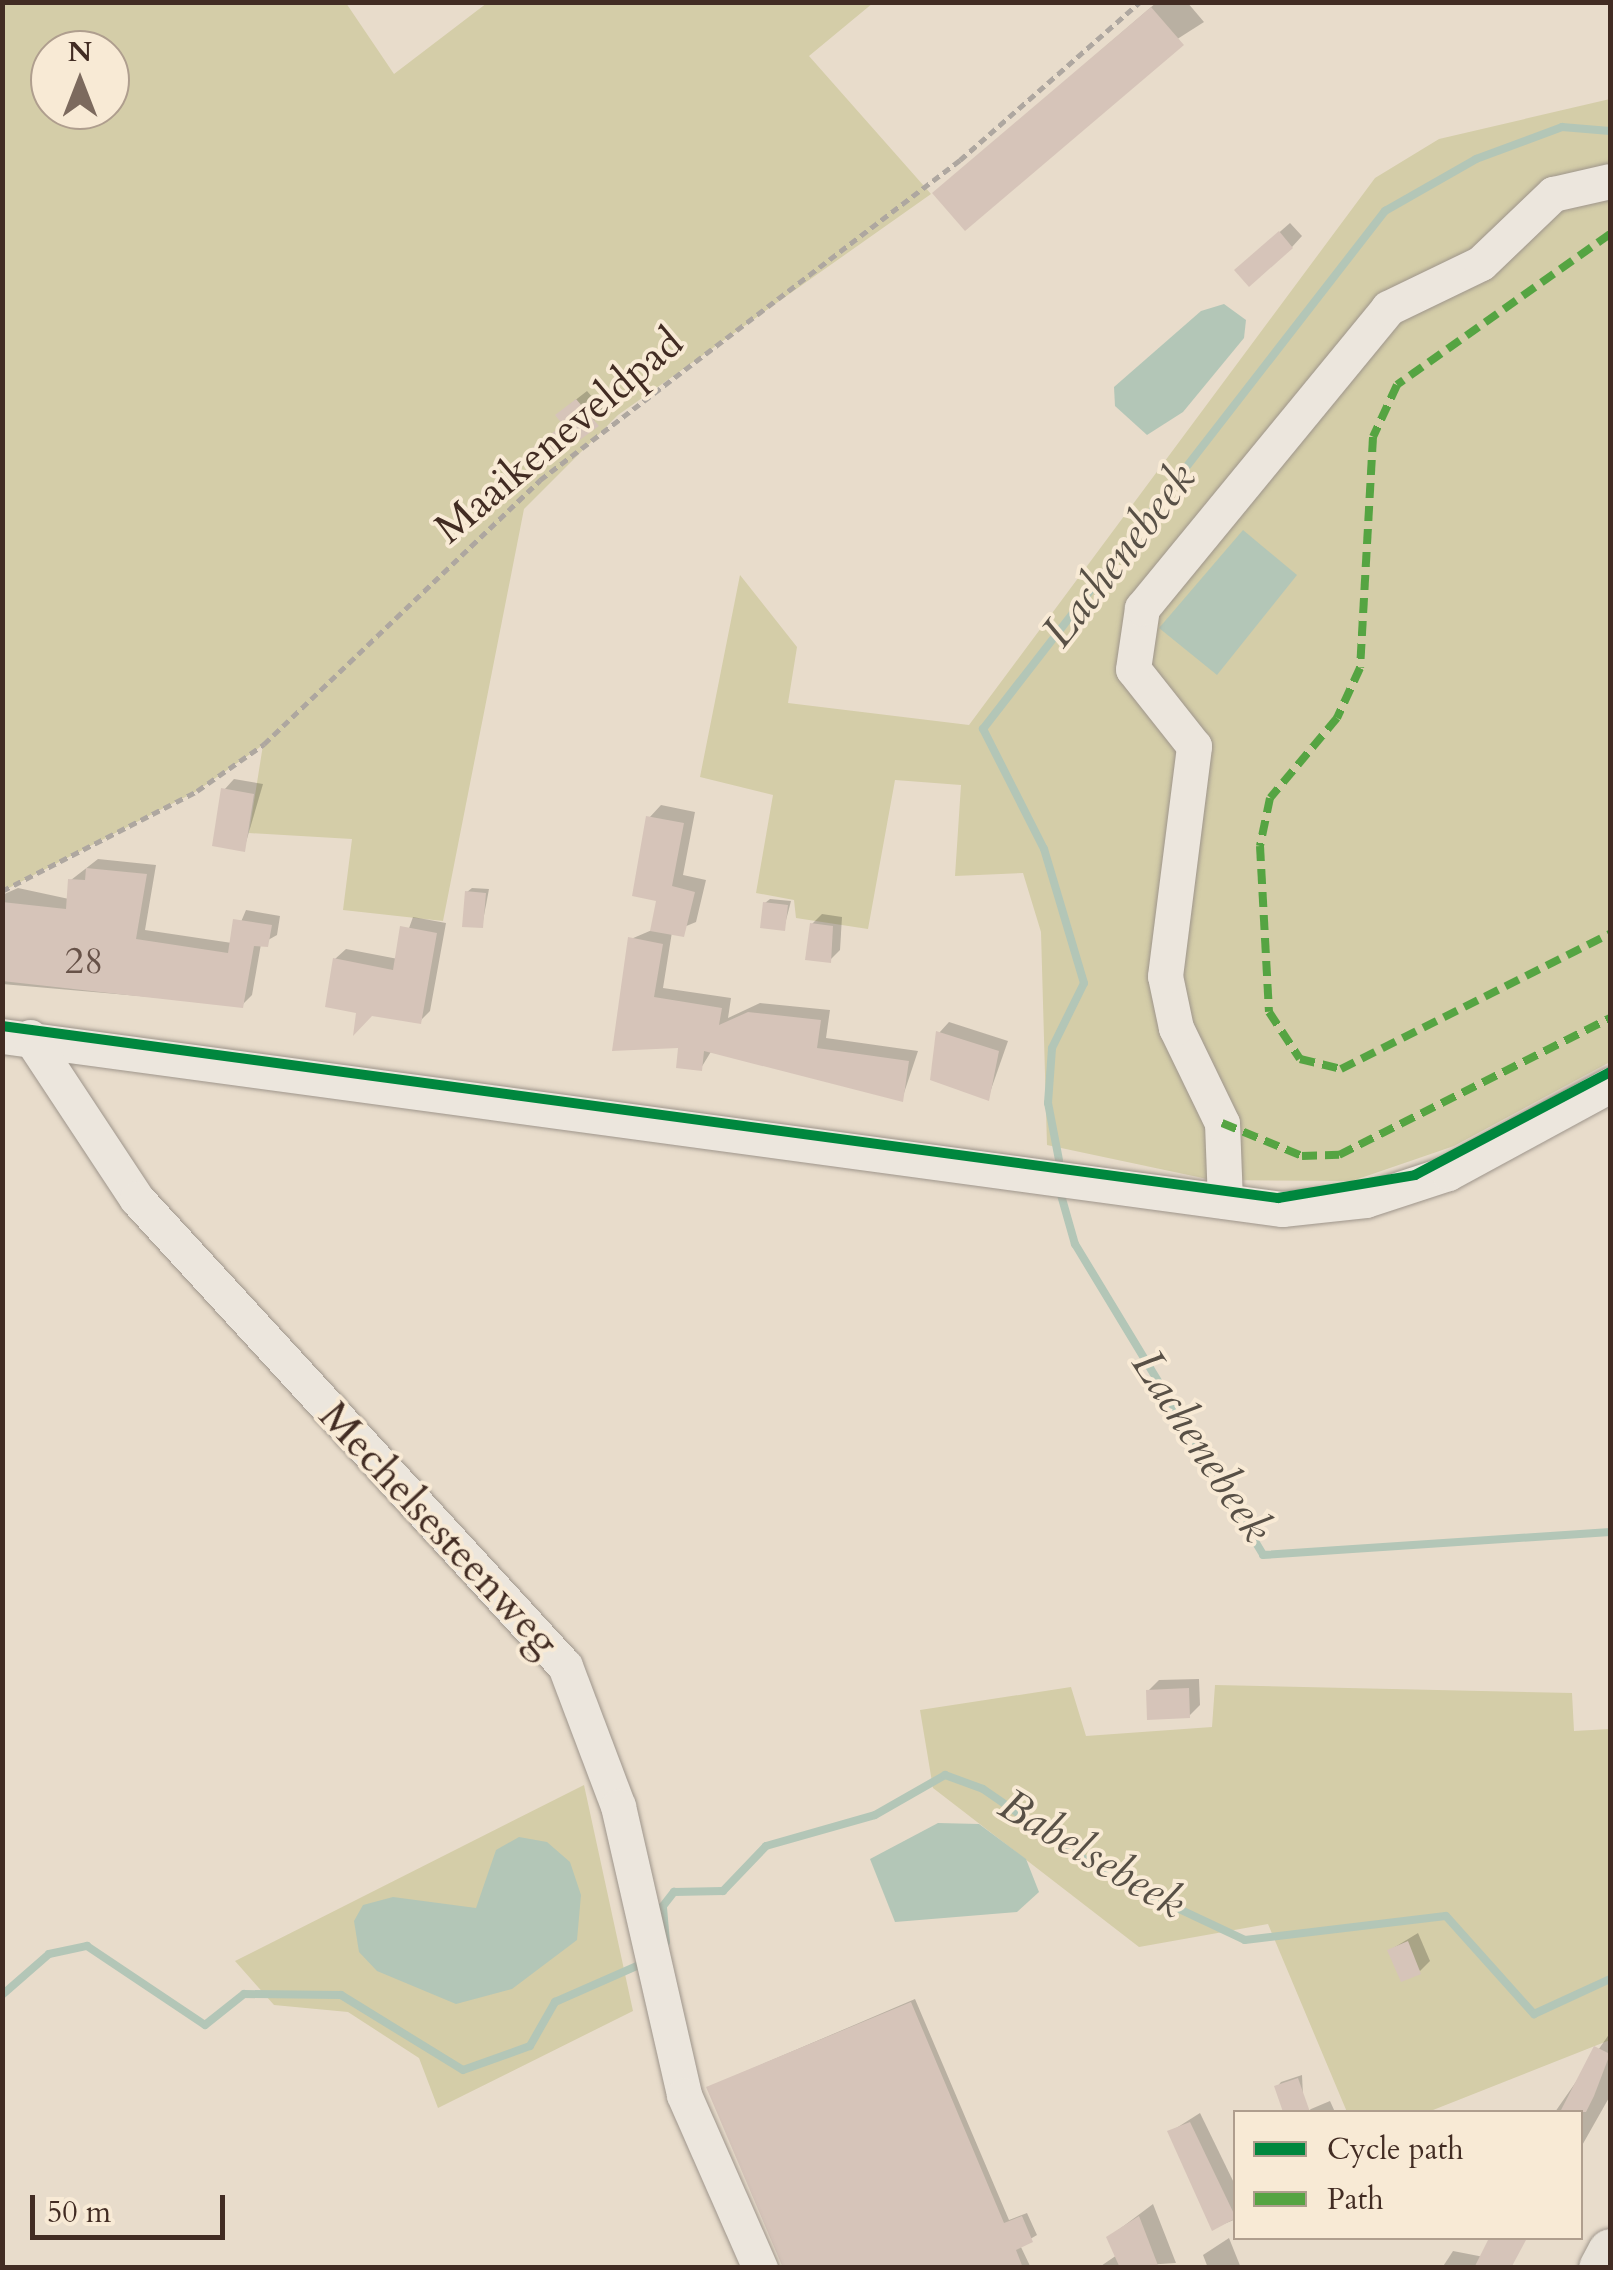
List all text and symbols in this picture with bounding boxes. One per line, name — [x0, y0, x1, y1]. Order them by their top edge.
north arrow — [30, 30, 130, 130]
text: N — [68, 33, 92, 71]
street label: Maaikeneveldpad — [425, 318, 693, 554]
water label: Lachenebeek — [1031, 452, 1207, 658]
house number: 28 — [65, 939, 103, 985]
water label: Lachenebeek — [1120, 1340, 1284, 1552]
street label: Mechelsesteenweg — [308, 1391, 570, 1667]
water label: Babelsebeek — [989, 1777, 1195, 1931]
legend — [1233, 2110, 1583, 2240]
text: Cycle path — [1327, 2129, 1464, 2170]
scale bar — [35, 2175, 230, 2237]
text: Path — [1327, 2179, 1384, 2220]
text: 50 m — [47, 2192, 111, 2233]

